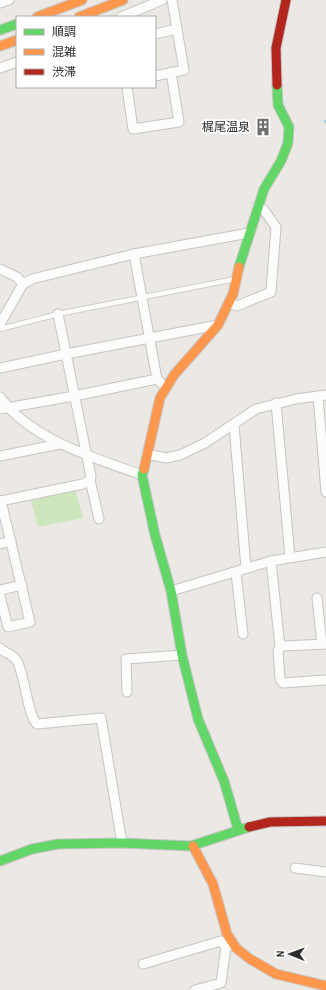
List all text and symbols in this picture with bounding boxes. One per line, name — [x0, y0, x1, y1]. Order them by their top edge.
legend — [16, 16, 156, 88]
text: 順調 — [52, 24, 76, 40]
text: 混雑 — [52, 44, 76, 60]
text: 渋滞 — [52, 64, 76, 80]
building icon: 梶尾温泉 — [253, 117, 273, 137]
place label: 梶尾温泉 — [202, 119, 250, 135]
north arrow — [270, 934, 310, 974]
text: N — [273, 950, 287, 957]

